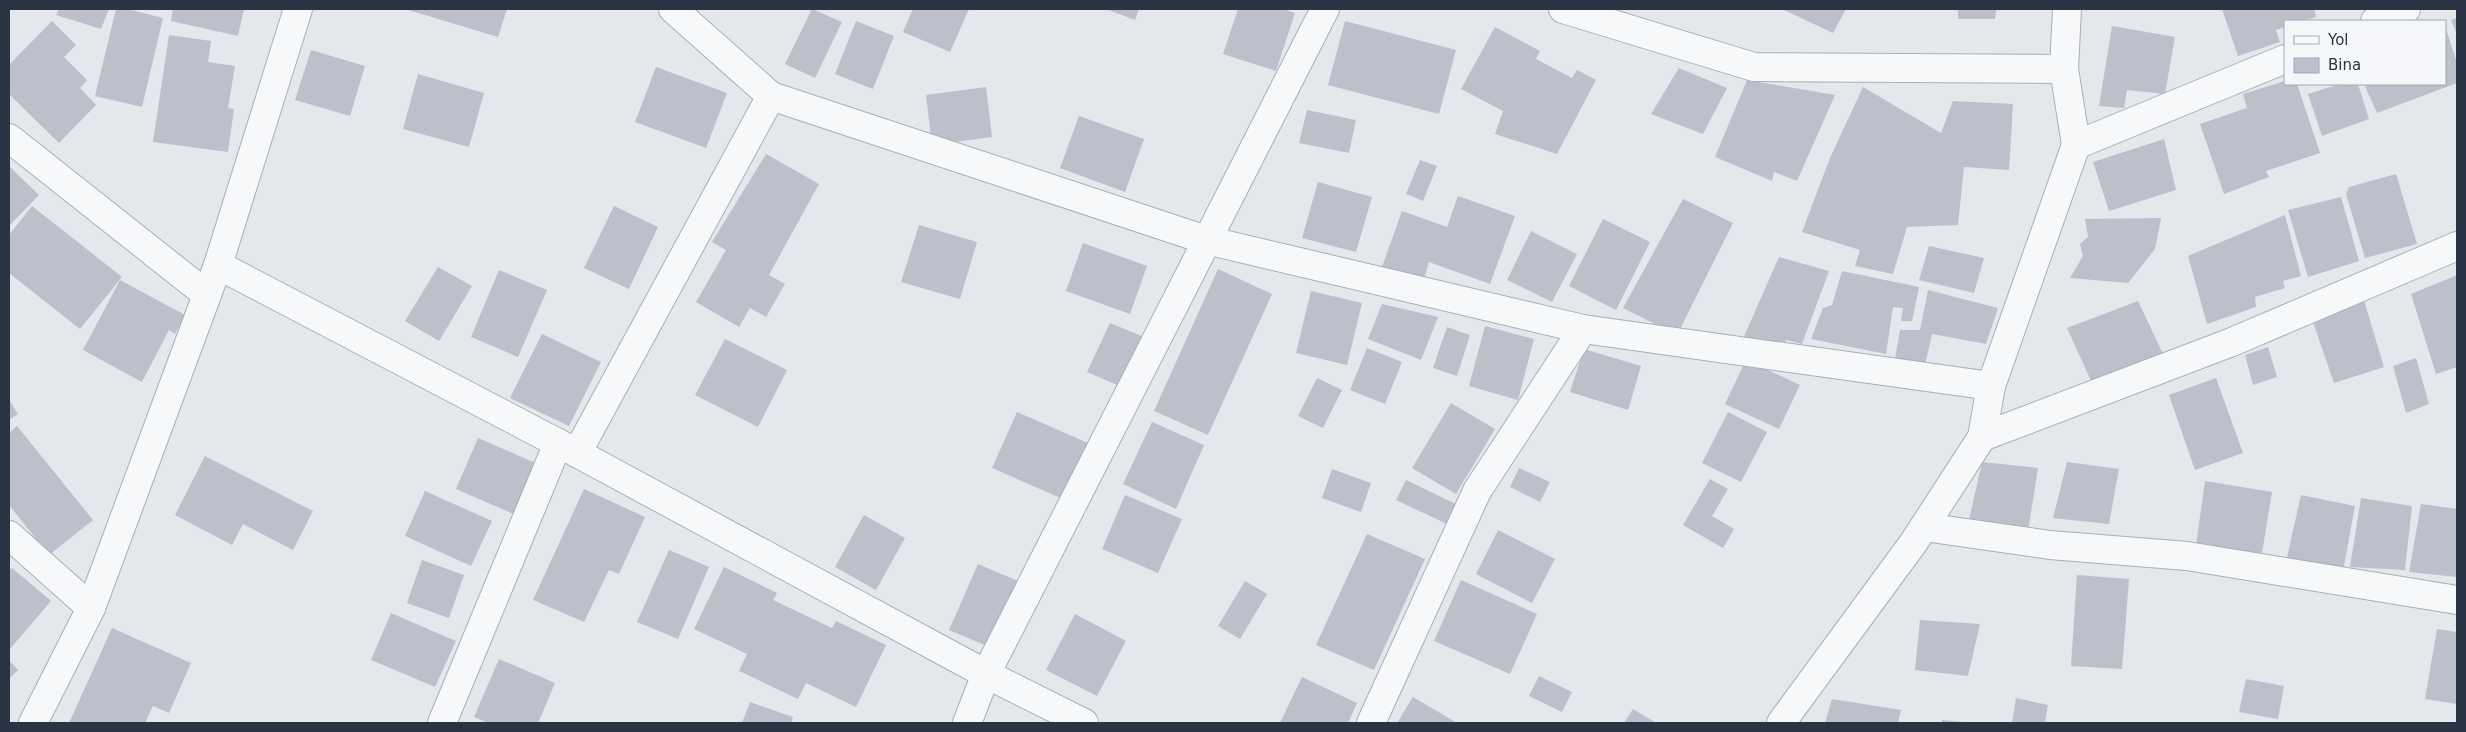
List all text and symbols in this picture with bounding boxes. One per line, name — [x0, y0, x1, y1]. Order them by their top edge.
legend — [2284, 20, 2446, 85]
text: Yol — [2327, 31, 2349, 49]
text: Bina — [2328, 56, 2361, 74]

